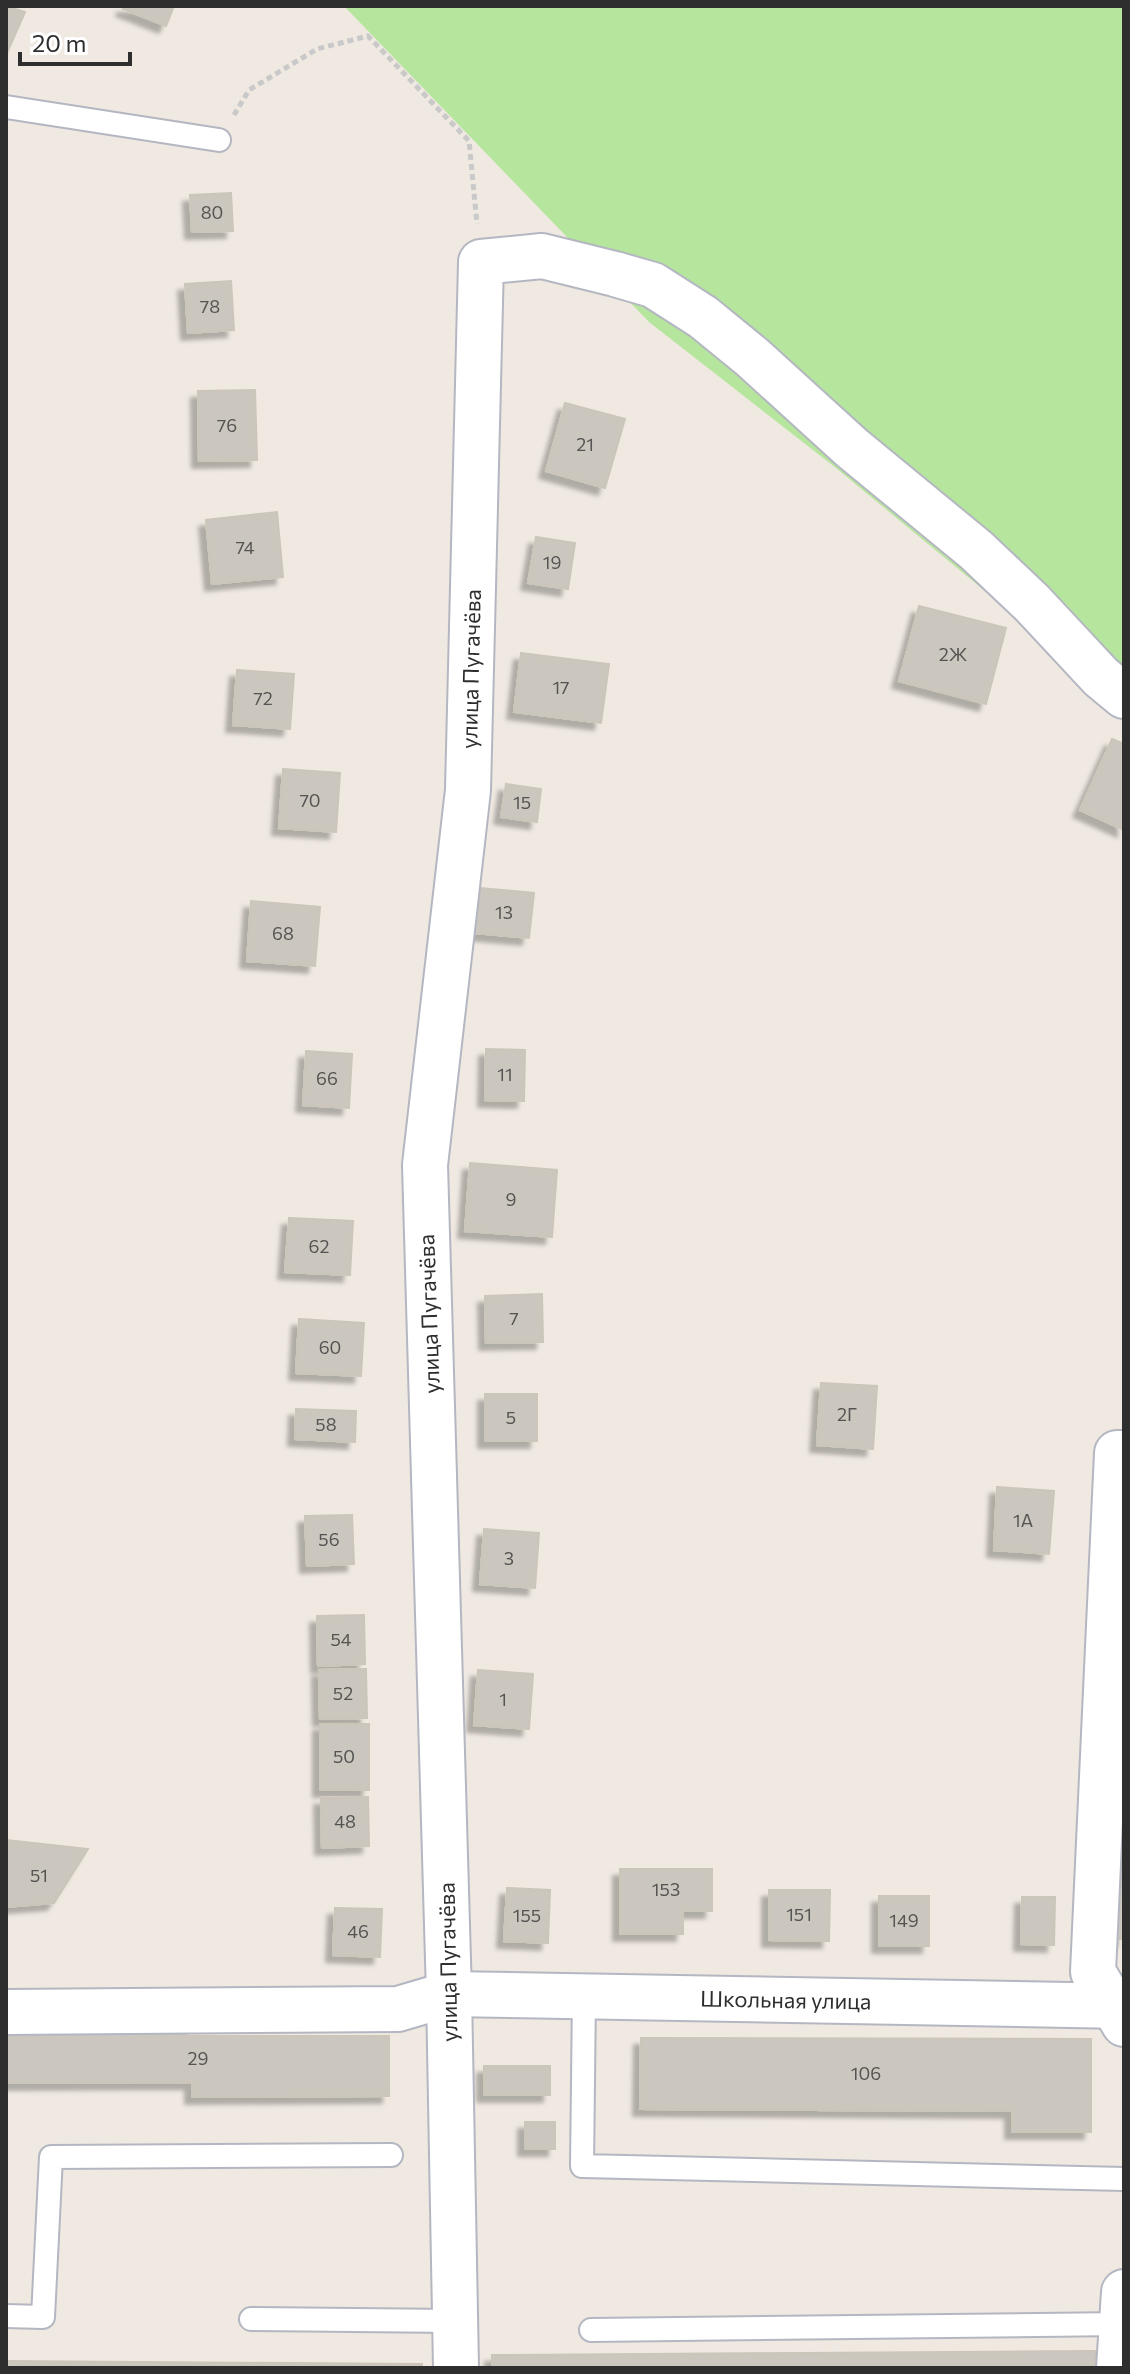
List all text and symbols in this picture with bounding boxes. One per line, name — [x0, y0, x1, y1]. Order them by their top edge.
scale bar — [20, 16, 130, 66]
text: 20 m — [32, 28, 86, 57]
house number: 80 — [201, 201, 223, 223]
house number: 78 — [200, 295, 220, 317]
house number: 76 — [217, 414, 237, 436]
house number: 21 — [576, 433, 594, 455]
house number: 74 — [235, 536, 255, 558]
house number: 19 — [543, 551, 561, 573]
street label: улица Пугачёва — [455, 589, 486, 749]
house number: 2Ж — [939, 643, 968, 665]
house number: 17 — [552, 676, 570, 698]
house number: 72 — [253, 687, 273, 709]
house number: 70 — [299, 789, 321, 811]
house number: 15 — [513, 791, 531, 813]
house number: 13 — [495, 901, 513, 923]
house number: 68 — [272, 922, 294, 944]
house number: 11 — [497, 1063, 513, 1085]
house number: 66 — [316, 1067, 338, 1089]
house number: 9 — [506, 1188, 516, 1210]
street label: улица Пугачёва — [412, 1234, 445, 1394]
house number: 62 — [309, 1235, 329, 1257]
house number: 7 — [509, 1307, 519, 1329]
house number: 60 — [319, 1336, 341, 1358]
house number: 2Г — [837, 1403, 857, 1425]
house number: 5 — [506, 1406, 516, 1428]
house number: 58 — [315, 1413, 337, 1435]
house number: 1А — [1013, 1509, 1033, 1531]
house number: 56 — [318, 1528, 340, 1550]
house number: 3 — [504, 1547, 514, 1569]
house number: 54 — [330, 1628, 352, 1650]
house number: 52 — [333, 1682, 353, 1704]
house number: 1 — [499, 1688, 507, 1710]
house number: 50 — [333, 1745, 355, 1767]
house number: 48 — [334, 1810, 356, 1832]
house number: 51 — [30, 1864, 48, 1886]
house number: 153 — [652, 1878, 680, 1900]
street label: улица Пугачёва — [433, 1882, 462, 2042]
house number: 151 — [786, 1903, 812, 1925]
house number: 155 — [513, 1904, 541, 1926]
house number: 149 — [889, 1909, 919, 1931]
house number: 46 — [347, 1920, 369, 1942]
street label: Школьная улица — [700, 1984, 872, 2015]
house number: 29 — [188, 2047, 208, 2069]
house number: 106 — [851, 2062, 881, 2084]

